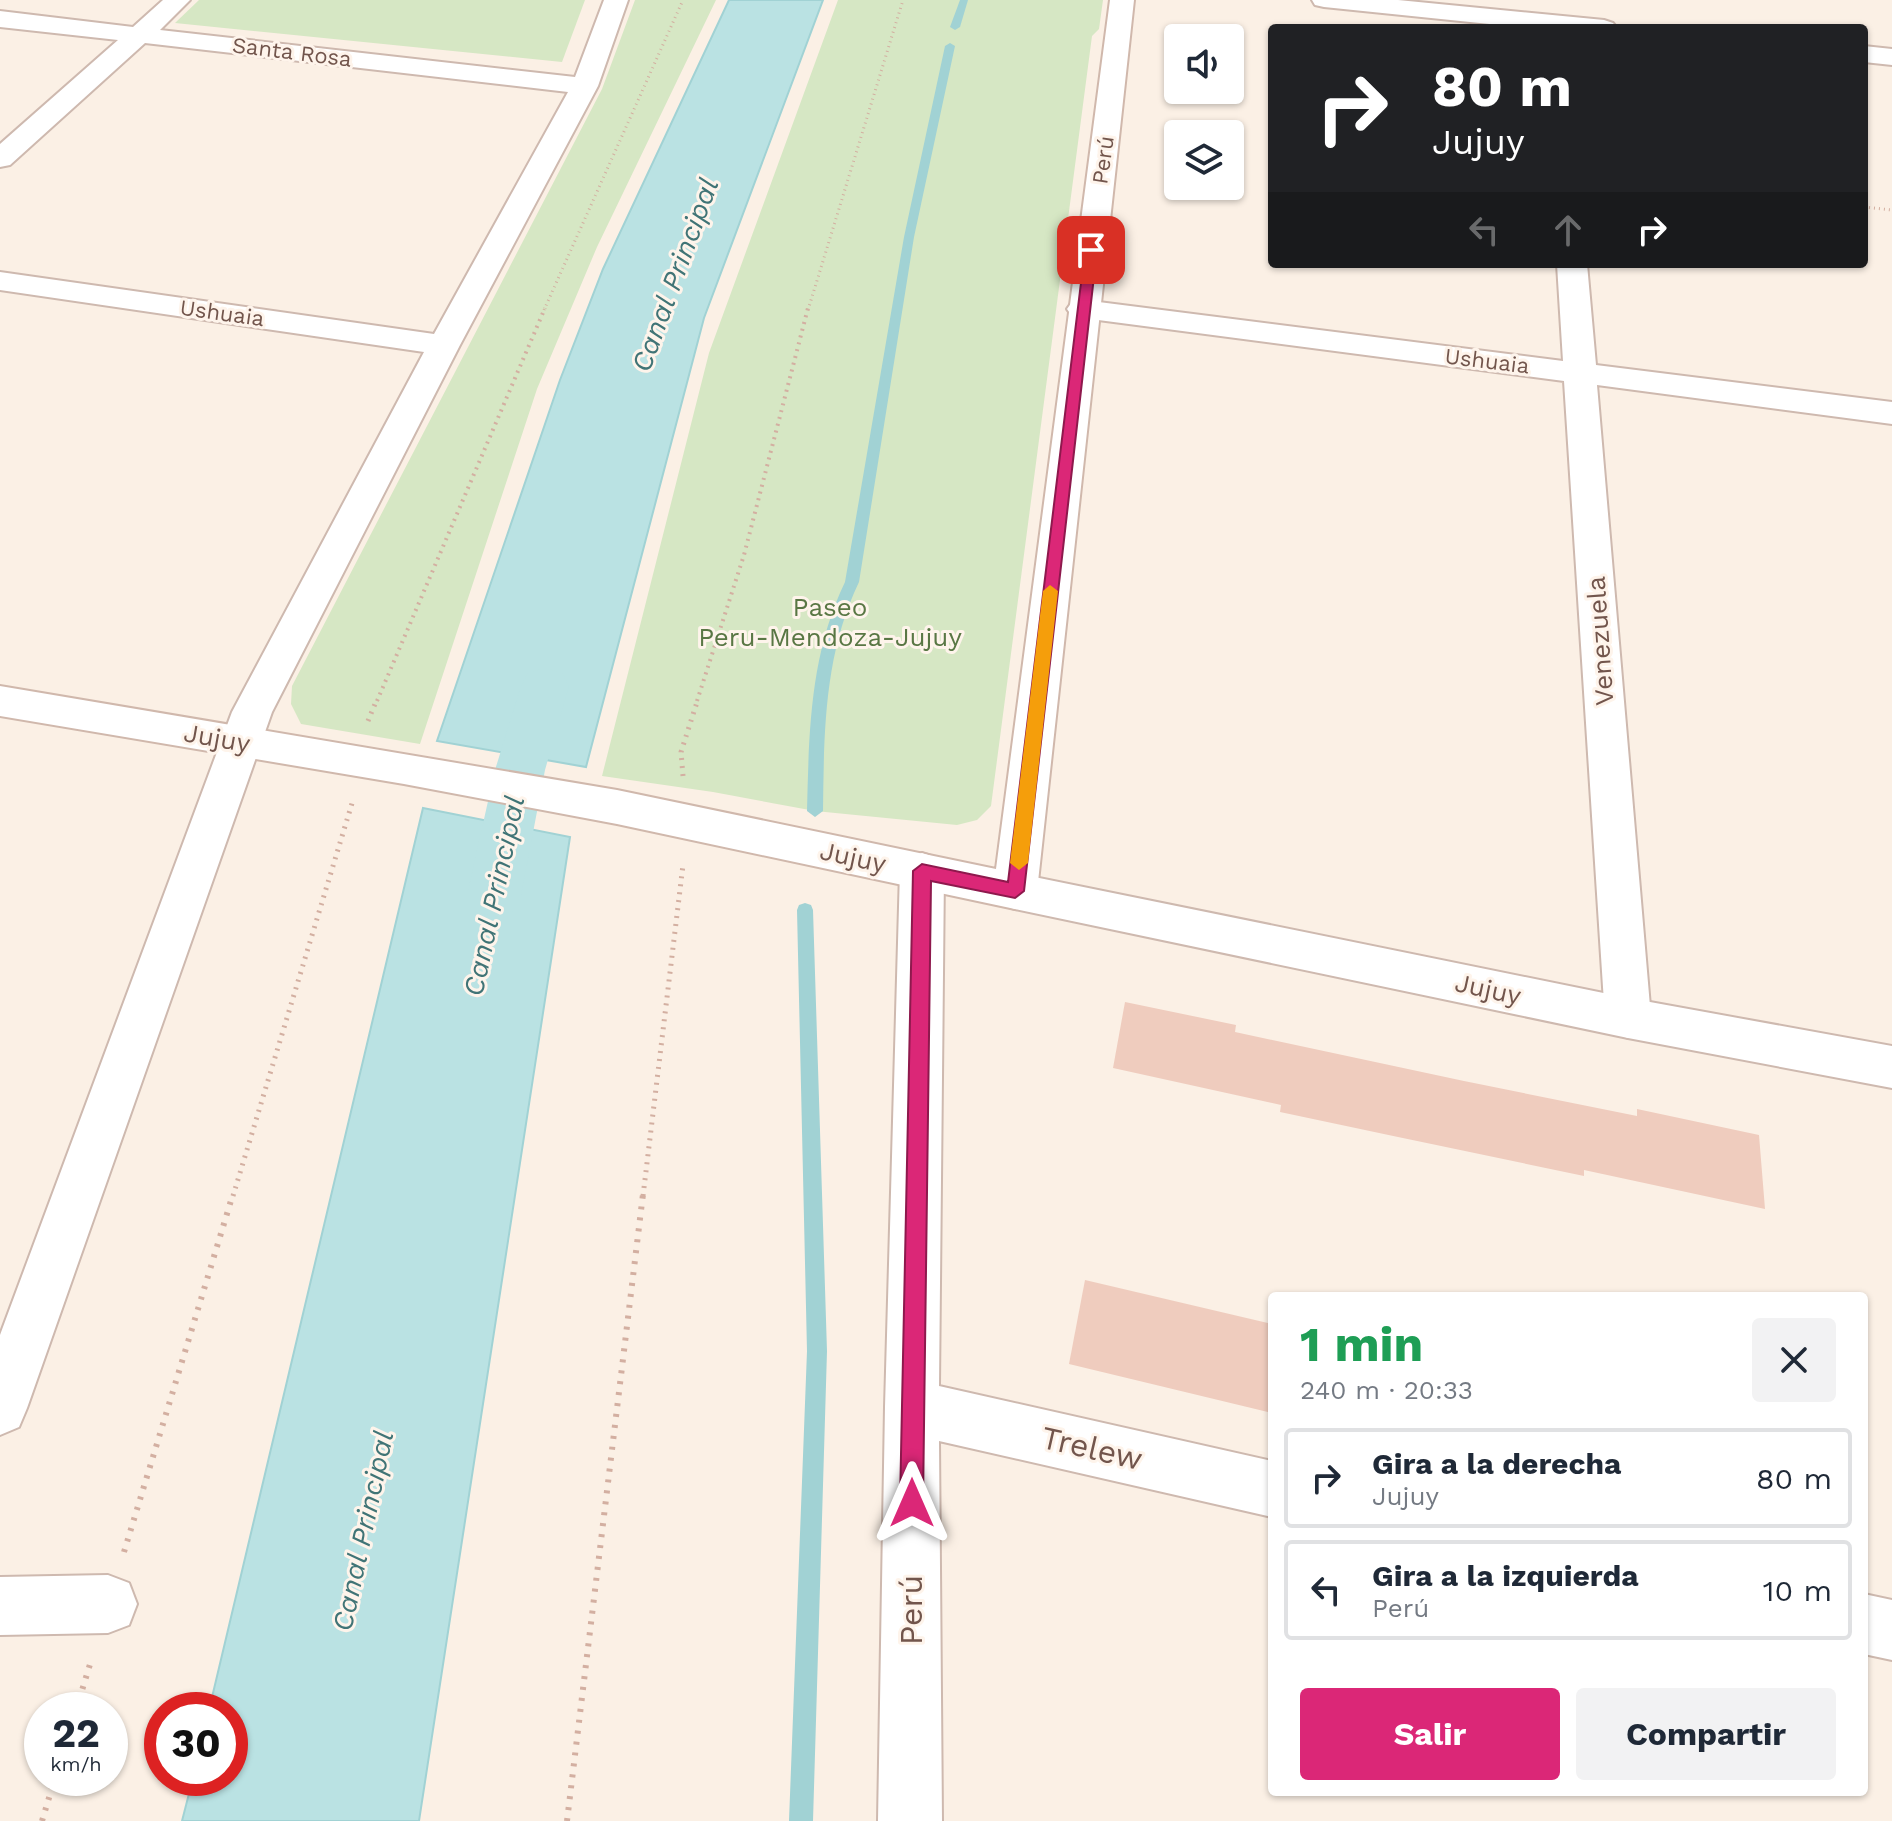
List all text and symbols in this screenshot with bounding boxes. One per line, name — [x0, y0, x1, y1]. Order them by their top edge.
map controls — [1164, 24, 1244, 200]
button: sound — [1164, 24, 1244, 104]
street label: Santa Rosa — [231, 32, 353, 72]
text: 80 m — [1432, 54, 1572, 120]
icon: right — [1300, 56, 1404, 160]
button: layers — [1164, 120, 1244, 200]
text: Jujuy — [1432, 121, 1525, 163]
street label: Perú — [1087, 134, 1119, 186]
water label: Canal Principal — [625, 174, 725, 376]
icon: left — [1462, 208, 1506, 252]
icon: ahead — [1546, 208, 1590, 252]
icon: right — [1630, 208, 1674, 252]
pin — [1057, 216, 1125, 284]
icon: arrive — [1069, 228, 1113, 272]
street label: Ushuaia — [178, 295, 266, 331]
street label: Ushuaia — [1443, 343, 1531, 379]
street label: Venezuela — [1581, 575, 1619, 707]
park label: Paseo Peru-Mendoza-Jujuy — [698, 592, 962, 652]
street label: Jujuy — [181, 717, 253, 759]
water label: Canal Principal — [457, 793, 531, 999]
street label: Jujuy — [817, 835, 889, 879]
street label: Jujuy — [1452, 967, 1524, 1011]
text: 1 min — [1300, 1316, 1423, 1373]
button: close — [1752, 1318, 1836, 1402]
text: 240 m · 20:33 — [1300, 1375, 1473, 1405]
street label: Trelew — [1038, 1418, 1146, 1478]
water label: Canal Principal — [326, 1428, 400, 1634]
text: Gira a la derecha — [1372, 1446, 1621, 1481]
icon: right — [1304, 1456, 1348, 1500]
position arrow — [870, 1461, 954, 1545]
text: 80 m — [1756, 1461, 1832, 1496]
text: Jujuy — [1372, 1481, 1439, 1511]
text: Gira a la izquierda — [1372, 1558, 1639, 1593]
icon: left — [1304, 1568, 1348, 1612]
text: 10 m — [1763, 1573, 1832, 1608]
street label: Perú — [892, 1575, 930, 1645]
text: Perú — [1372, 1593, 1429, 1623]
button: Salir — [1300, 1688, 1560, 1780]
button: Compartir — [1576, 1688, 1836, 1780]
speed limit sign: 30 — [144, 1692, 248, 1796]
text: 22 — [52, 1710, 100, 1757]
text: km/h — [50, 1752, 102, 1776]

